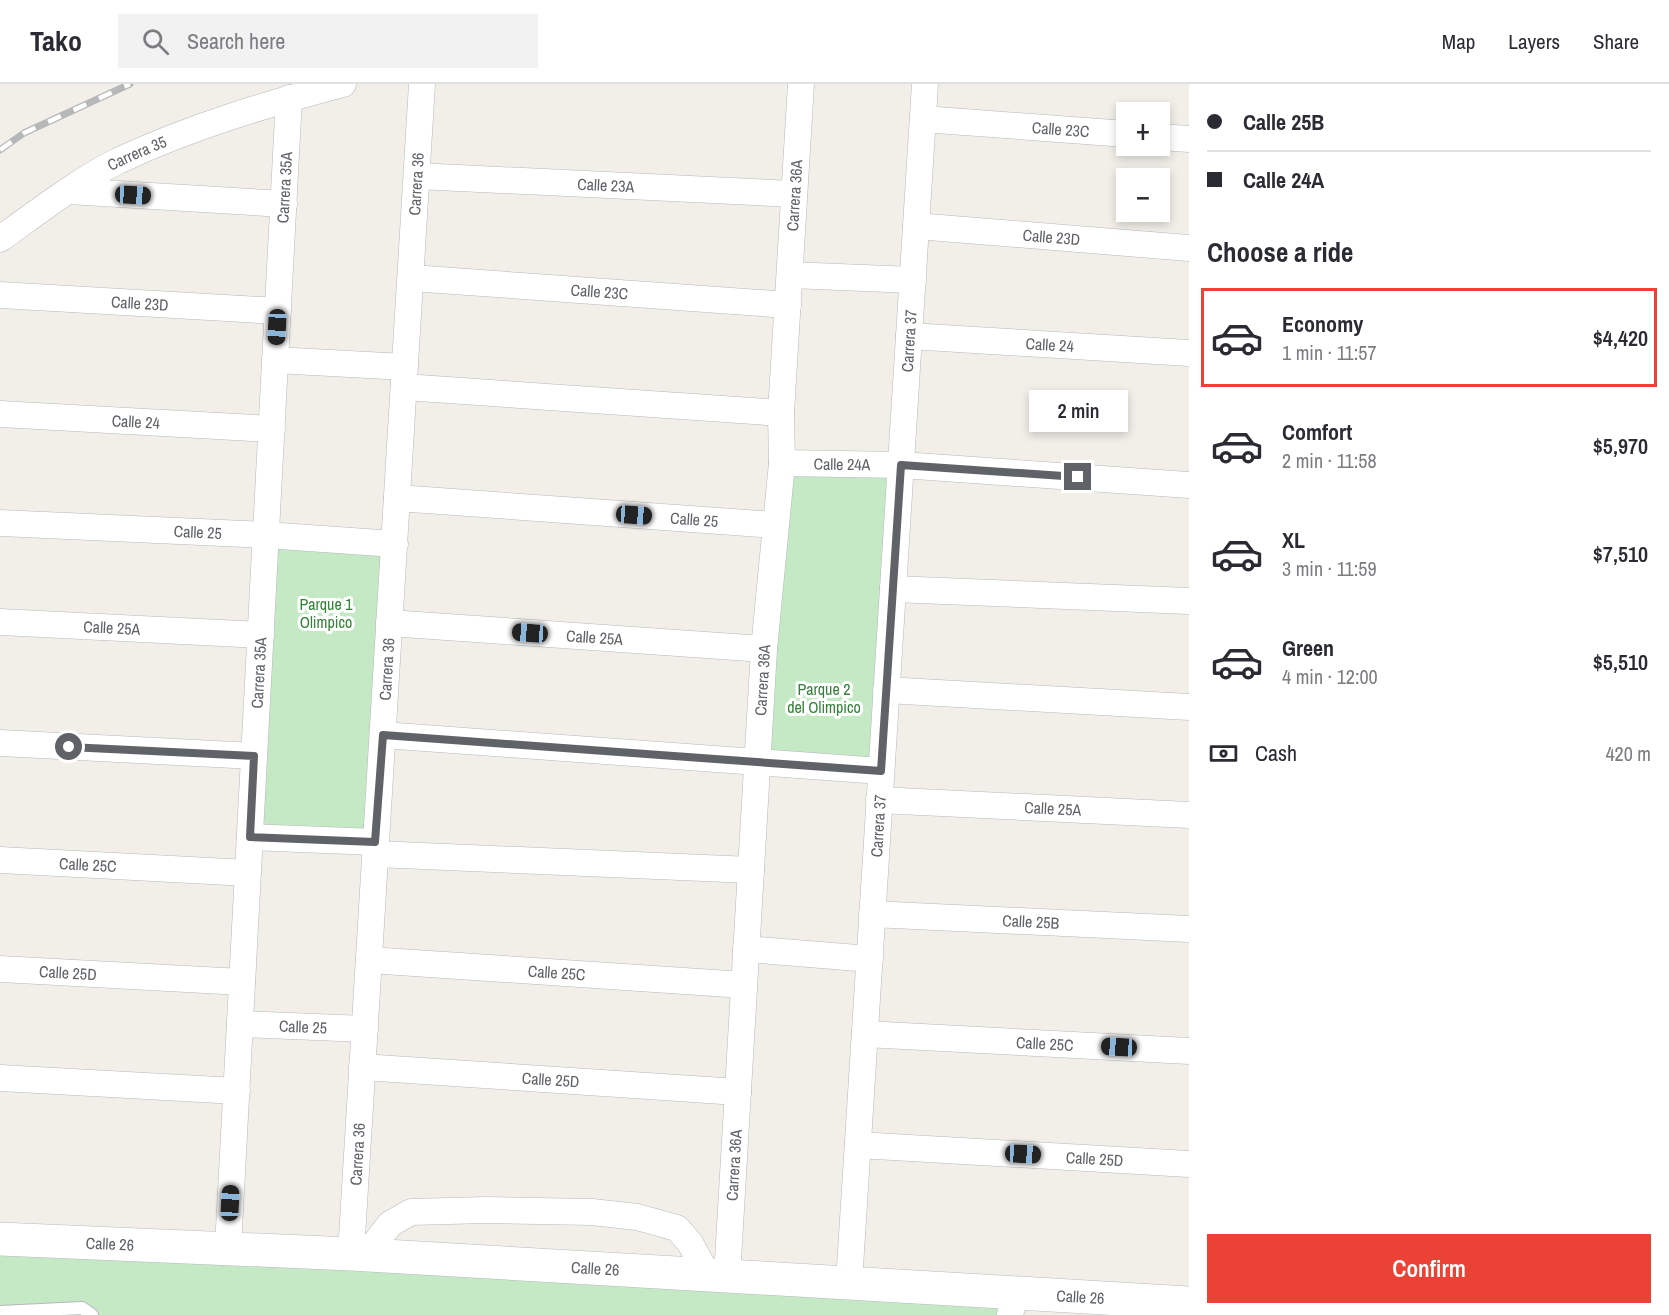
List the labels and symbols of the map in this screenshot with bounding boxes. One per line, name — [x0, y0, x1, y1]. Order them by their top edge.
street label: Calle 23C — [1031, 116, 1090, 142]
street label: Carrera 35 — [103, 130, 170, 176]
street label: Carrera 35A — [271, 151, 297, 224]
street label: Carrera 36 — [403, 152, 429, 216]
street label: Carrera 36A — [781, 159, 807, 232]
street label: Calle 23A — [577, 173, 635, 197]
car — [115, 185, 151, 205]
street label: Calle 23D — [1022, 224, 1081, 250]
street label: Calle 23C — [570, 278, 629, 305]
street label: Calle 23D — [110, 290, 169, 316]
car — [267, 309, 287, 345]
street label: Carrera 37 — [896, 309, 922, 373]
street label: Calle 24 — [1025, 332, 1074, 357]
callout: 2 min — [1028, 390, 1128, 432]
street label: Calle 24 — [111, 409, 160, 434]
street label: Calle 24A — [813, 453, 871, 475]
route end — [1064, 463, 1091, 490]
car — [615, 505, 653, 525]
street label: Calle 25 — [669, 507, 719, 532]
street label: Calle 25 — [173, 520, 222, 544]
park label: Parque 1 Olimpico — [299, 593, 353, 633]
street label: Calle 25A — [83, 615, 141, 640]
car — [511, 623, 549, 643]
street label: Calle 25A — [565, 624, 624, 650]
street label: Carrera 35A — [246, 636, 271, 709]
street label: Carrera 36 — [374, 637, 399, 701]
street label: Carrera 36A — [749, 643, 775, 716]
park label: Parque 2 del Olimpico — [787, 678, 861, 718]
route start — [55, 733, 82, 760]
street label: Carrera 37 — [865, 794, 891, 858]
street label: Calle 25A — [1024, 796, 1082, 821]
street label: Calle 25C — [59, 852, 117, 877]
street label: Calle 25B — [1002, 909, 1060, 934]
street label: Calle 25D — [39, 960, 97, 985]
street label: Calle 25C — [527, 960, 586, 985]
street label: Calle 25 — [278, 1015, 327, 1038]
street label: Calle 25C — [1015, 1031, 1074, 1056]
car — [1101, 1037, 1137, 1057]
street label: Calle 25D — [521, 1067, 580, 1092]
street label: Carrera 36 — [344, 1122, 370, 1186]
street label: Carrera 36A — [721, 1129, 747, 1202]
car — [1005, 1144, 1041, 1164]
street label: Calle 25D — [1065, 1146, 1124, 1171]
car — [220, 1185, 240, 1221]
street label: Calle 26 — [85, 1232, 134, 1256]
street label: Calle 26 — [571, 1256, 620, 1281]
street label: Calle 26 — [1056, 1284, 1105, 1309]

